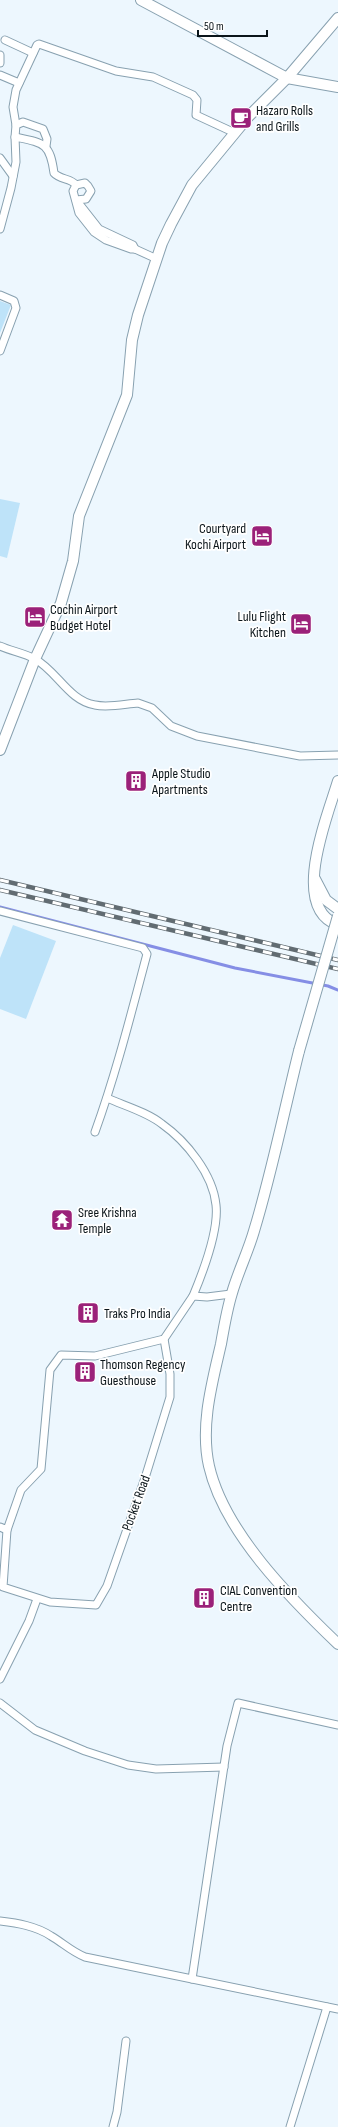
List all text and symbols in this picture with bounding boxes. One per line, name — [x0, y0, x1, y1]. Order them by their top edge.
scale bar — [198, 12, 267, 38]
text: 50 m — [204, 19, 224, 34]
place label: Hazaro Rolls and Grills — [256, 102, 313, 135]
cafe icon: Hazaro Rolls and Grills — [228, 105, 254, 131]
place label: Courtyard Kochi Airport — [185, 520, 246, 553]
hotel icon: Courtyard Kochi Airport — [249, 523, 275, 549]
place label: Cochin Airport Budget Hotel — [50, 601, 118, 634]
hotel icon: Cochin Airport Budget Hotel — [22, 604, 48, 630]
place label: Lulu Flight Kitchen — [238, 608, 286, 641]
hotel icon: Lulu Flight Kitchen — [288, 611, 314, 637]
place label: Apple Studio Apartments — [151, 765, 211, 798]
building icon: Apple Studio Apartments — [123, 768, 149, 794]
place label: Sree Krishna Temple — [78, 1204, 137, 1237]
temple icon: Sree Krishna Temple — [49, 1207, 75, 1233]
building icon: Traks Pro India — [75, 1300, 101, 1326]
place label: Traks Pro India — [104, 1305, 171, 1322]
place label: Thomson Regency Guesthouse — [100, 1356, 186, 1389]
building icon: Thomson Regency Guesthouse — [72, 1359, 98, 1385]
street label: Pocket Road — [118, 1473, 154, 1533]
place label: CIAL Convention Centre — [220, 1582, 297, 1615]
building icon: CIAL Convention Centre — [191, 1585, 217, 1611]

